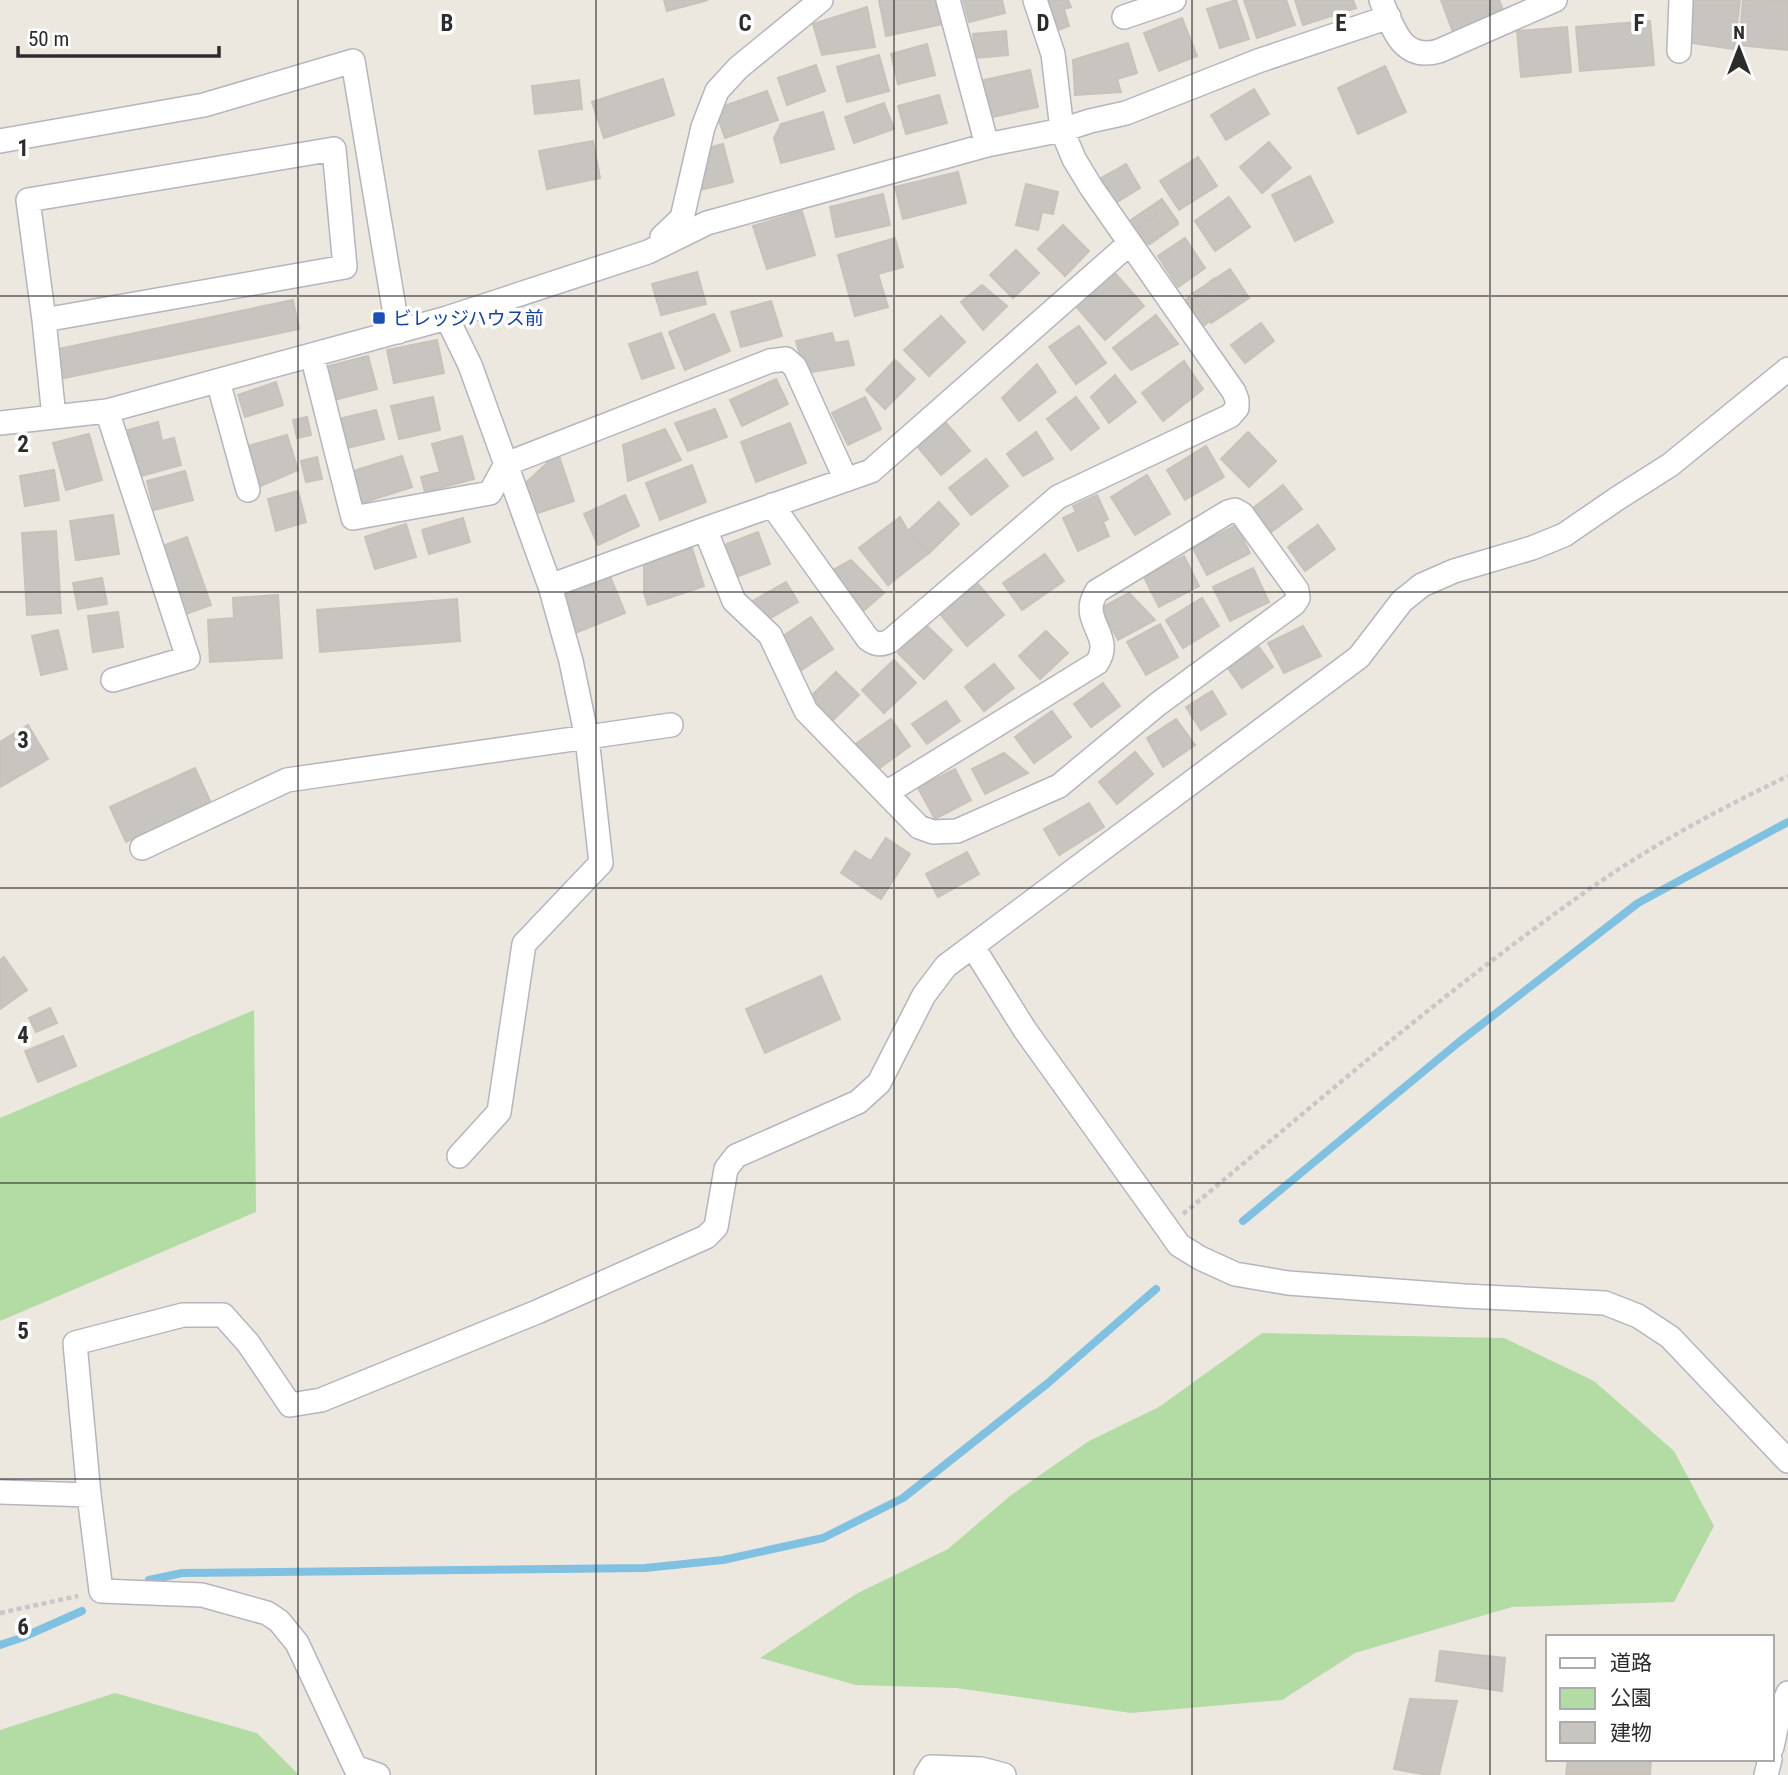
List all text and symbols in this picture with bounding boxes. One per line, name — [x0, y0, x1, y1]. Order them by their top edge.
text: B — [441, 10, 453, 37]
text: C — [738, 10, 752, 37]
text: D — [1037, 10, 1050, 37]
text: E — [1335, 10, 1347, 37]
text: F — [1634, 10, 1645, 37]
scale bar — [18, 14, 219, 58]
north arrow — [1704, 14, 1774, 84]
text: N — [1733, 21, 1745, 44]
text: 50 m — [28, 27, 69, 51]
text: 1 — [17, 135, 29, 162]
place label: ビレッジハウス前 — [393, 307, 544, 330]
marker: ビレッジハウス前 — [371, 310, 387, 326]
text: 2 — [17, 431, 29, 458]
text: 3 — [17, 727, 29, 754]
text: 4 — [17, 1022, 29, 1049]
text: 5 — [17, 1318, 29, 1345]
text: 6 — [17, 1614, 29, 1641]
legend — [1546, 1635, 1774, 1761]
text: 道路 — [1610, 1651, 1652, 1675]
text: 公園 — [1610, 1686, 1652, 1710]
text: 建物 — [1610, 1721, 1652, 1745]

